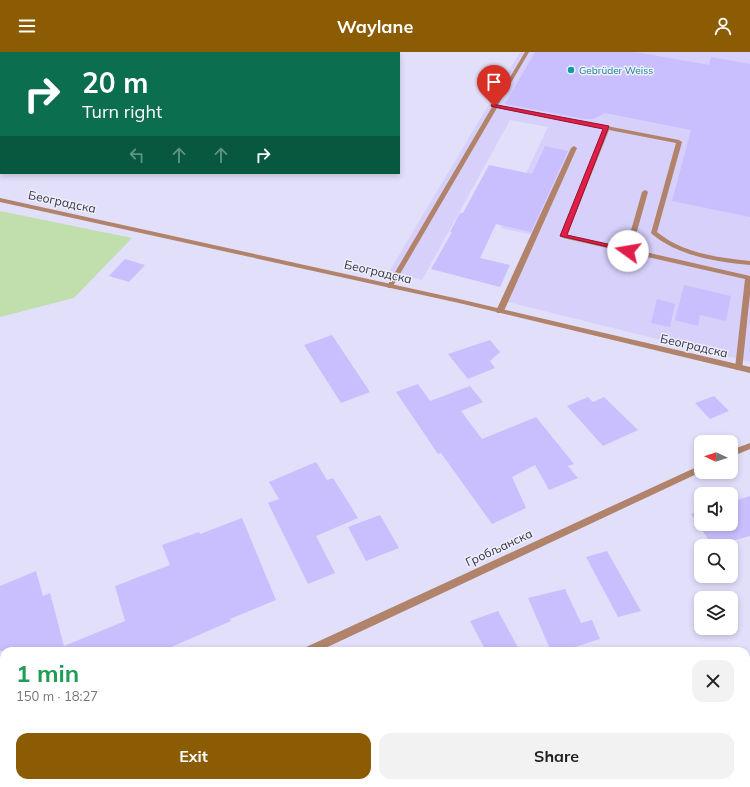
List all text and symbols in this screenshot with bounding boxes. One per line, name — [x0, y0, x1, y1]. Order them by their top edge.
icon: menu — [16, 15, 38, 37]
text: Waylane — [337, 15, 413, 38]
icon: person — [712, 15, 734, 37]
place label: Gebrüder Weiss — [579, 64, 653, 77]
text: 20 m — [82, 65, 148, 100]
pin — [477, 65, 511, 106]
marker: Gebrüder Weiss — [566, 65, 576, 75]
icon: right — [16, 68, 68, 120]
icon: arrive — [483, 71, 505, 93]
text: Turn right — [82, 100, 162, 123]
icon: left — [126, 144, 148, 166]
icon: ahead — [168, 144, 190, 166]
icon: ahead — [210, 144, 232, 166]
icon: right — [252, 144, 274, 166]
street label: Београдска — [27, 187, 97, 216]
position arrow — [607, 230, 649, 272]
street label: Београдска — [343, 256, 413, 287]
street label: Београдска — [659, 330, 729, 361]
north arrow — [694, 435, 738, 479]
map controls — [694, 435, 738, 635]
button: sound — [694, 487, 738, 531]
street label: Гробљанска — [463, 526, 535, 570]
button: search — [694, 539, 738, 583]
button: layers — [694, 591, 738, 635]
text: 1 min — [16, 658, 79, 688]
button: close — [692, 660, 734, 702]
text: 150 m · 18:27 — [16, 688, 98, 704]
button: Exit — [16, 733, 371, 779]
button: Share — [379, 733, 734, 779]

